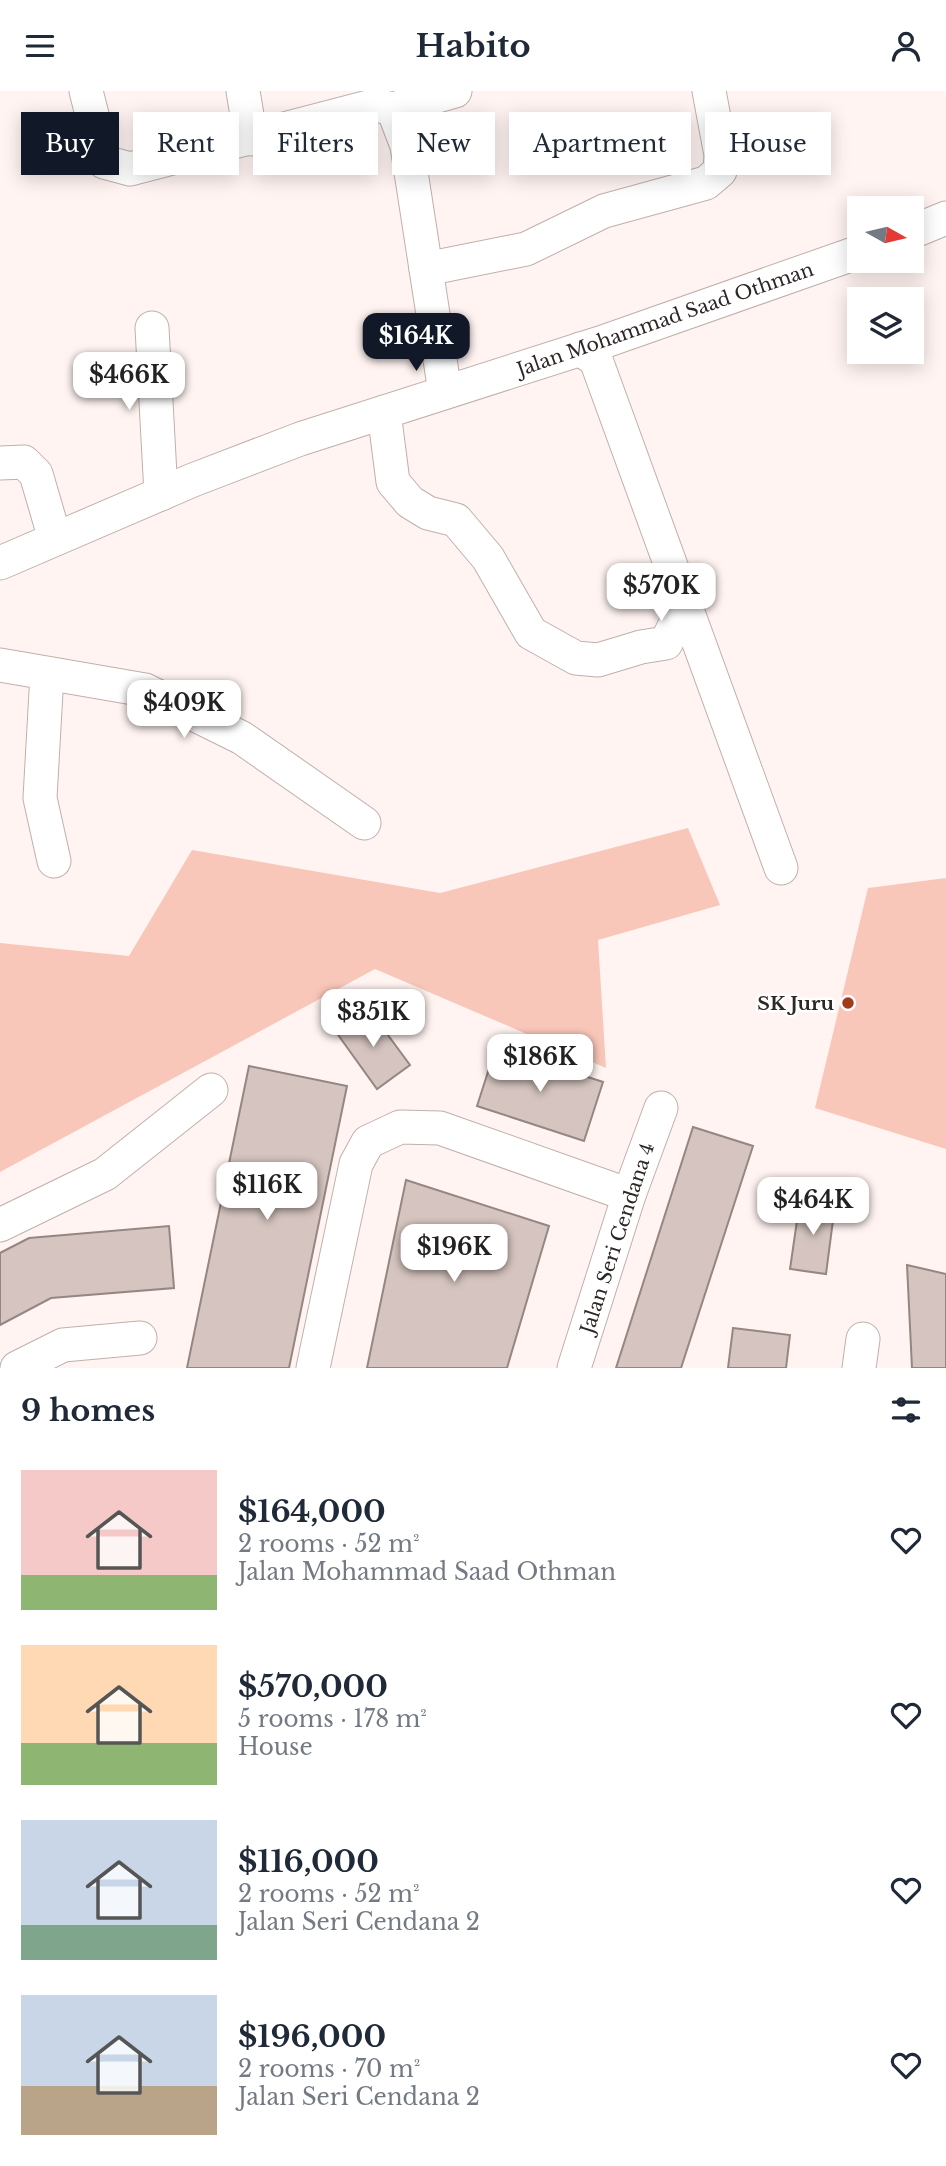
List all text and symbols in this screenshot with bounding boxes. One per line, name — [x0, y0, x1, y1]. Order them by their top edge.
text: Habito — [415, 26, 531, 66]
icon: menu — [21, 27, 59, 65]
icon: person — [887, 27, 925, 65]
chip: Buy — [21, 112, 119, 175]
chip: Rent — [133, 112, 239, 175]
chip: Filters — [253, 112, 378, 175]
chip: New — [392, 112, 495, 175]
chip: Apartment — [509, 112, 691, 175]
chip: House — [705, 112, 831, 175]
north arrow — [847, 196, 924, 273]
map controls — [847, 196, 924, 364]
street label: Jalan Mohammad Saad Othman — [511, 258, 817, 382]
button: layers — [847, 287, 924, 364]
pin: $164K — [367, 313, 465, 373]
text: $164K — [379, 322, 453, 350]
pin: $466K — [80, 353, 178, 412]
text: $466K — [89, 361, 169, 389]
pin: $570K — [612, 563, 710, 623]
text: $570K — [623, 572, 699, 600]
pin: $409K — [135, 681, 233, 740]
text: $409K — [143, 689, 225, 717]
pin: $351K — [324, 989, 422, 1049]
place label: SK Juru — [757, 992, 835, 1015]
marker: SK Juru — [840, 995, 856, 1011]
text: $351K — [337, 998, 409, 1026]
pin: $186K — [491, 1035, 589, 1094]
text: $186K — [503, 1043, 577, 1071]
street label: Jalan Seri Cendana 4 — [575, 1140, 659, 1339]
pin: $116K — [218, 1163, 316, 1222]
text: $116K — [232, 1171, 302, 1199]
pin: $464K — [764, 1177, 862, 1237]
text: $464K — [773, 1186, 853, 1214]
pin: $196K — [405, 1225, 503, 1284]
text: $196K — [417, 1233, 491, 1261]
icon: filters — [887, 1391, 925, 1429]
text: 9 homes — [21, 1392, 155, 1429]
text: $164,000 — [238, 1493, 386, 1530]
icon: home — [77, 1498, 161, 1582]
icon: heart — [887, 1521, 925, 1559]
text: 2 rooms · 52 m² — [238, 1530, 420, 1558]
text: Jalan Mohammad Saad Othman — [238, 1558, 616, 1586]
text: $570,000 — [238, 1668, 388, 1705]
icon: home — [77, 1673, 161, 1757]
icon: heart — [887, 1696, 925, 1734]
text: 5 rooms · 178 m² — [238, 1705, 427, 1733]
text: House — [238, 1733, 313, 1761]
text: $116,000 — [238, 1843, 379, 1880]
icon: home — [77, 1848, 161, 1932]
icon: heart — [887, 1871, 925, 1909]
text: 2 rooms · 52 m² — [238, 1880, 420, 1908]
text: Jalan Seri Cendana 2 — [238, 1908, 480, 1936]
text: $196,000 — [238, 2018, 386, 2055]
icon: home — [77, 2023, 161, 2107]
icon: heart — [887, 2046, 925, 2084]
text: 2 rooms · 70 m² — [238, 2055, 420, 2083]
text: Jalan Seri Cendana 2 — [238, 2083, 480, 2111]

